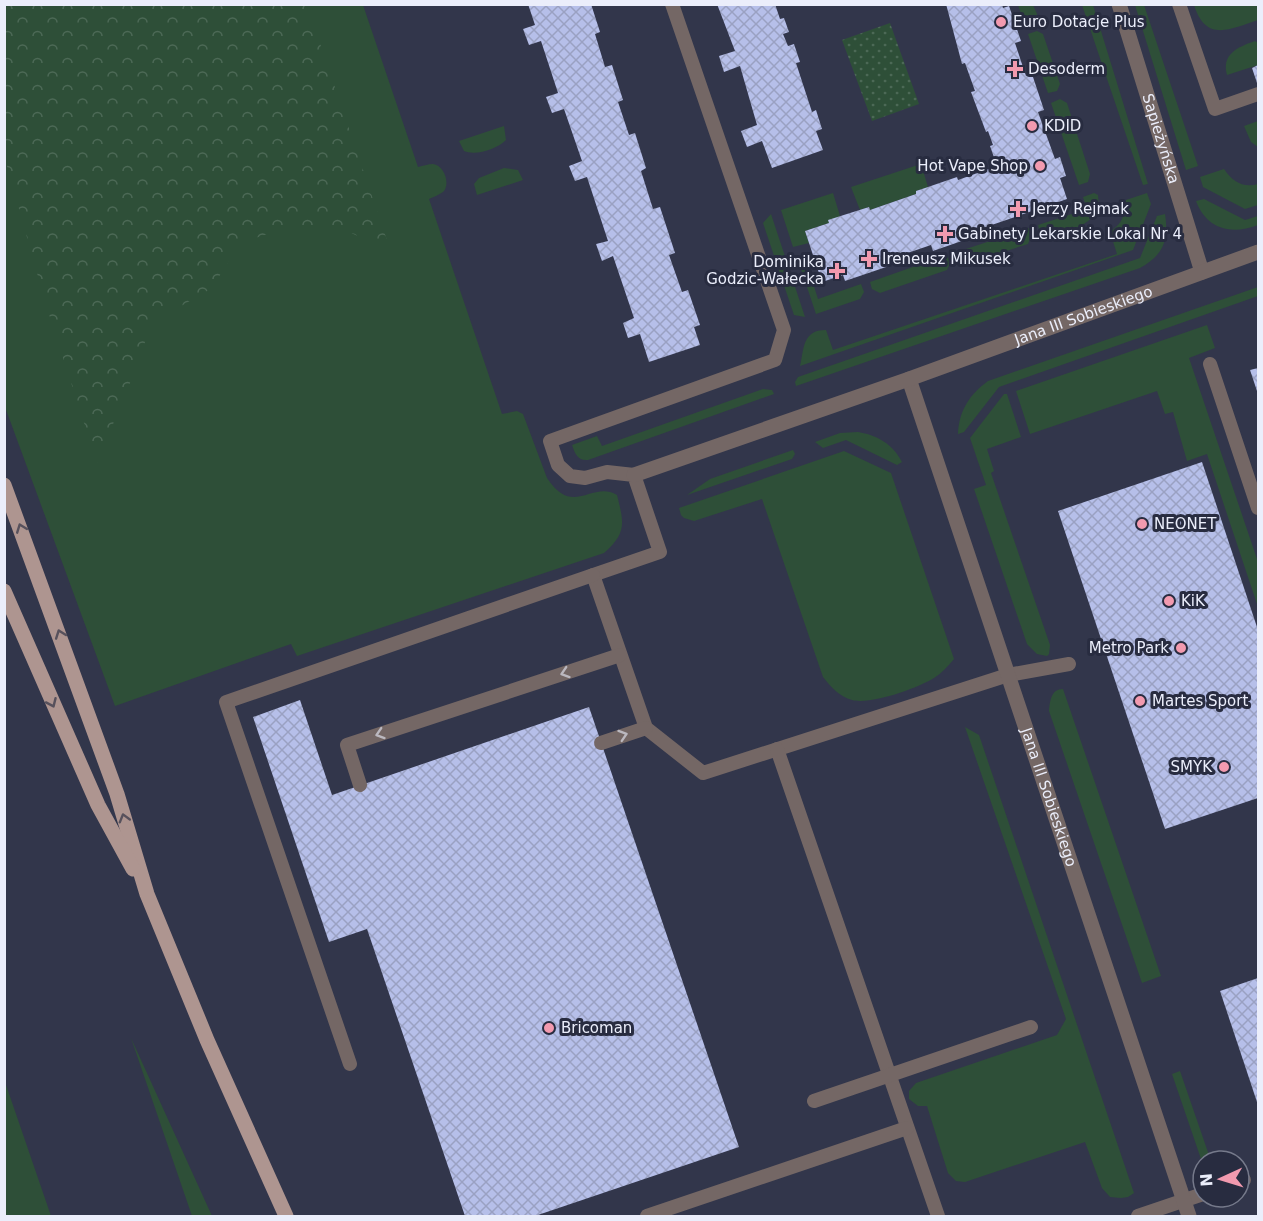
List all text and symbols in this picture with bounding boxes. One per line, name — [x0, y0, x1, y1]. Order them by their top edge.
place label: Euro Dotacje Plus — [1013, 13, 1145, 31]
marker: Euro Dotacje Plus — [994, 15, 1008, 29]
marker: Desoderm — [1006, 60, 1024, 78]
place label: Desoderm — [1028, 60, 1105, 78]
street label: Sapieżyńska — [1138, 91, 1183, 186]
place label: KDID — [1044, 117, 1081, 135]
marker: KDID — [1025, 119, 1039, 133]
place label: Hot Vape Shop — [917, 157, 1028, 175]
marker: Hot Vape Shop — [1033, 159, 1047, 173]
marker: Jerzy Rejmak — [1009, 200, 1027, 218]
place label: Jerzy Rejmak — [1031, 200, 1129, 218]
marker: Gabinety Lekarskie Lokal Nr 4 — [936, 225, 954, 243]
place label: Gabinety Lekarskie Lokal Nr 4 — [958, 225, 1182, 243]
marker: Ireneusz Mikusek — [860, 250, 878, 268]
place label: Ireneusz Mikusek — [882, 250, 1011, 268]
place label: Dominika Godzic-Wałecka — [706, 253, 824, 288]
marker: Dominika Godzic-Wałecka — [828, 262, 846, 280]
street label: Jana III Sobieskiego — [1011, 282, 1155, 349]
place label: NEONET — [1154, 515, 1217, 533]
marker: NEONET — [1135, 517, 1149, 531]
one-way arrow — [16, 523, 28, 534]
place label: KiK — [1181, 592, 1206, 610]
marker: KiK — [1162, 594, 1176, 608]
one-way arrow — [54, 629, 67, 640]
place label: Metro Park — [1089, 639, 1169, 657]
marker: Metro Park — [1174, 641, 1188, 655]
one-way arrow — [560, 666, 571, 678]
place label: Martes Sport — [1152, 692, 1248, 710]
marker: Martes Sport — [1133, 694, 1147, 708]
one-way arrow — [45, 697, 57, 708]
street label: Jana III Sobieskiego — [1017, 724, 1081, 869]
one-way arrow — [375, 727, 386, 739]
one-way arrow — [617, 730, 628, 742]
place label: SMYK — [1171, 758, 1213, 776]
marker: SMYK — [1217, 760, 1231, 774]
one-way arrow — [119, 813, 131, 824]
place label: Bricoman — [561, 1019, 632, 1037]
marker: Bricoman — [542, 1021, 556, 1035]
north arrow — [1191, 1149, 1251, 1209]
text: N — [1197, 1173, 1216, 1187]

